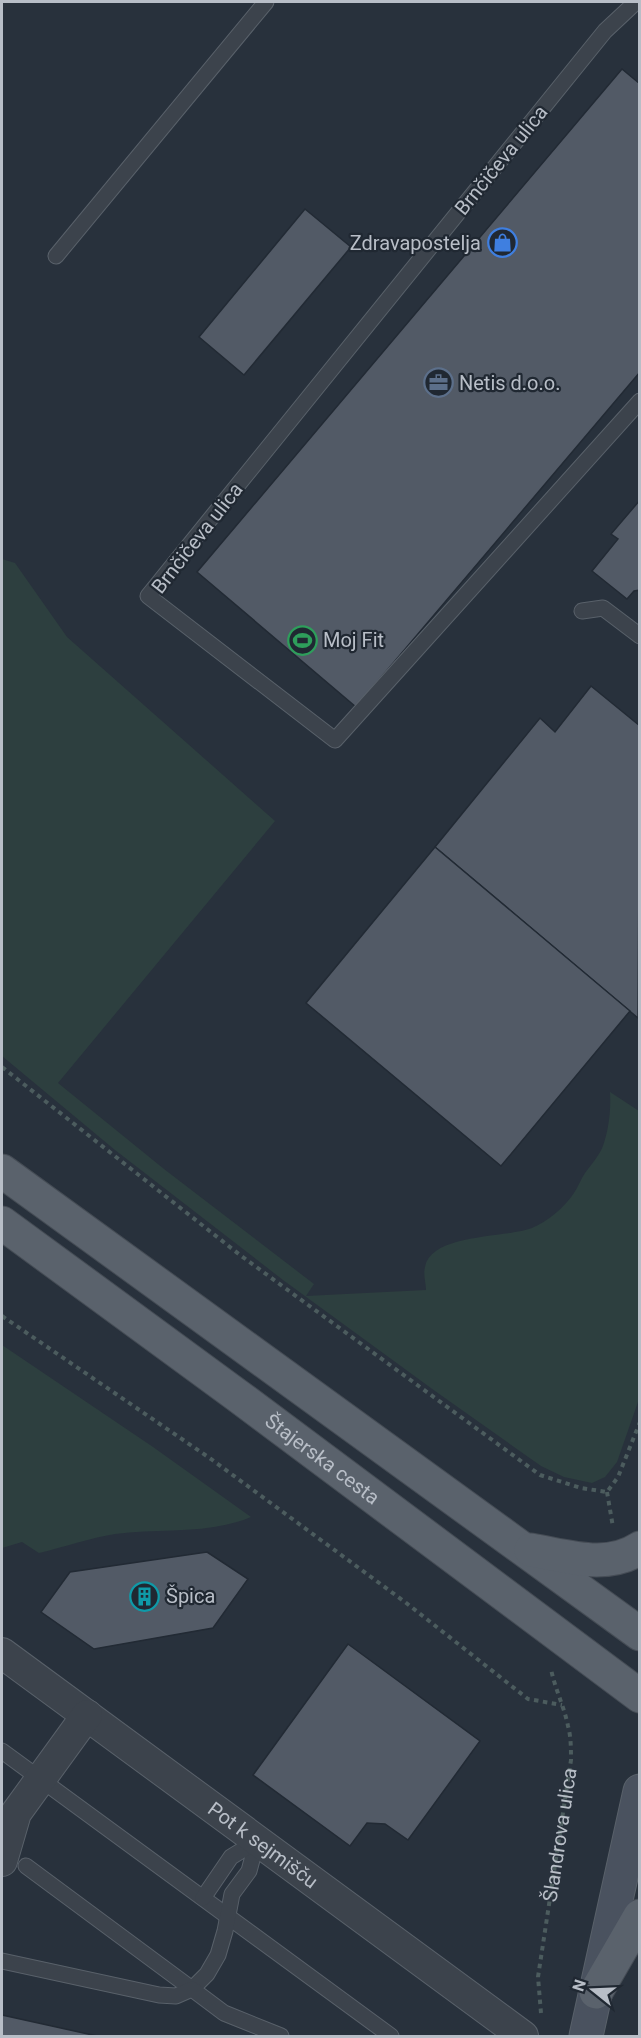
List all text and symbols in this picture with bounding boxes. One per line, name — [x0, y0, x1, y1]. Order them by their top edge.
street label: Brnčičeva ulica — [449, 100, 553, 220]
shop icon: Zdravapostelja — [486, 227, 518, 259]
place label: Zdravapostelja — [350, 231, 481, 255]
office icon: Netis d.o.o. — [422, 367, 454, 399]
place label: Netis d.o.o. — [459, 371, 560, 395]
street label: Brnčičeva ulica — [146, 478, 248, 598]
sports icon: Moj Fit — [286, 624, 318, 656]
place label: Moj Fit — [323, 628, 384, 652]
street label: Štajerska cesta — [261, 1409, 384, 1510]
building icon: Špica — [129, 1580, 161, 1612]
place label: Špica — [166, 1584, 215, 1608]
street label: Šlandrova ulica — [538, 1766, 582, 1903]
street label: Pot k sejmišču — [203, 1797, 323, 1893]
north arrow — [563, 1960, 623, 2020]
text: N — [568, 1977, 590, 1994]

